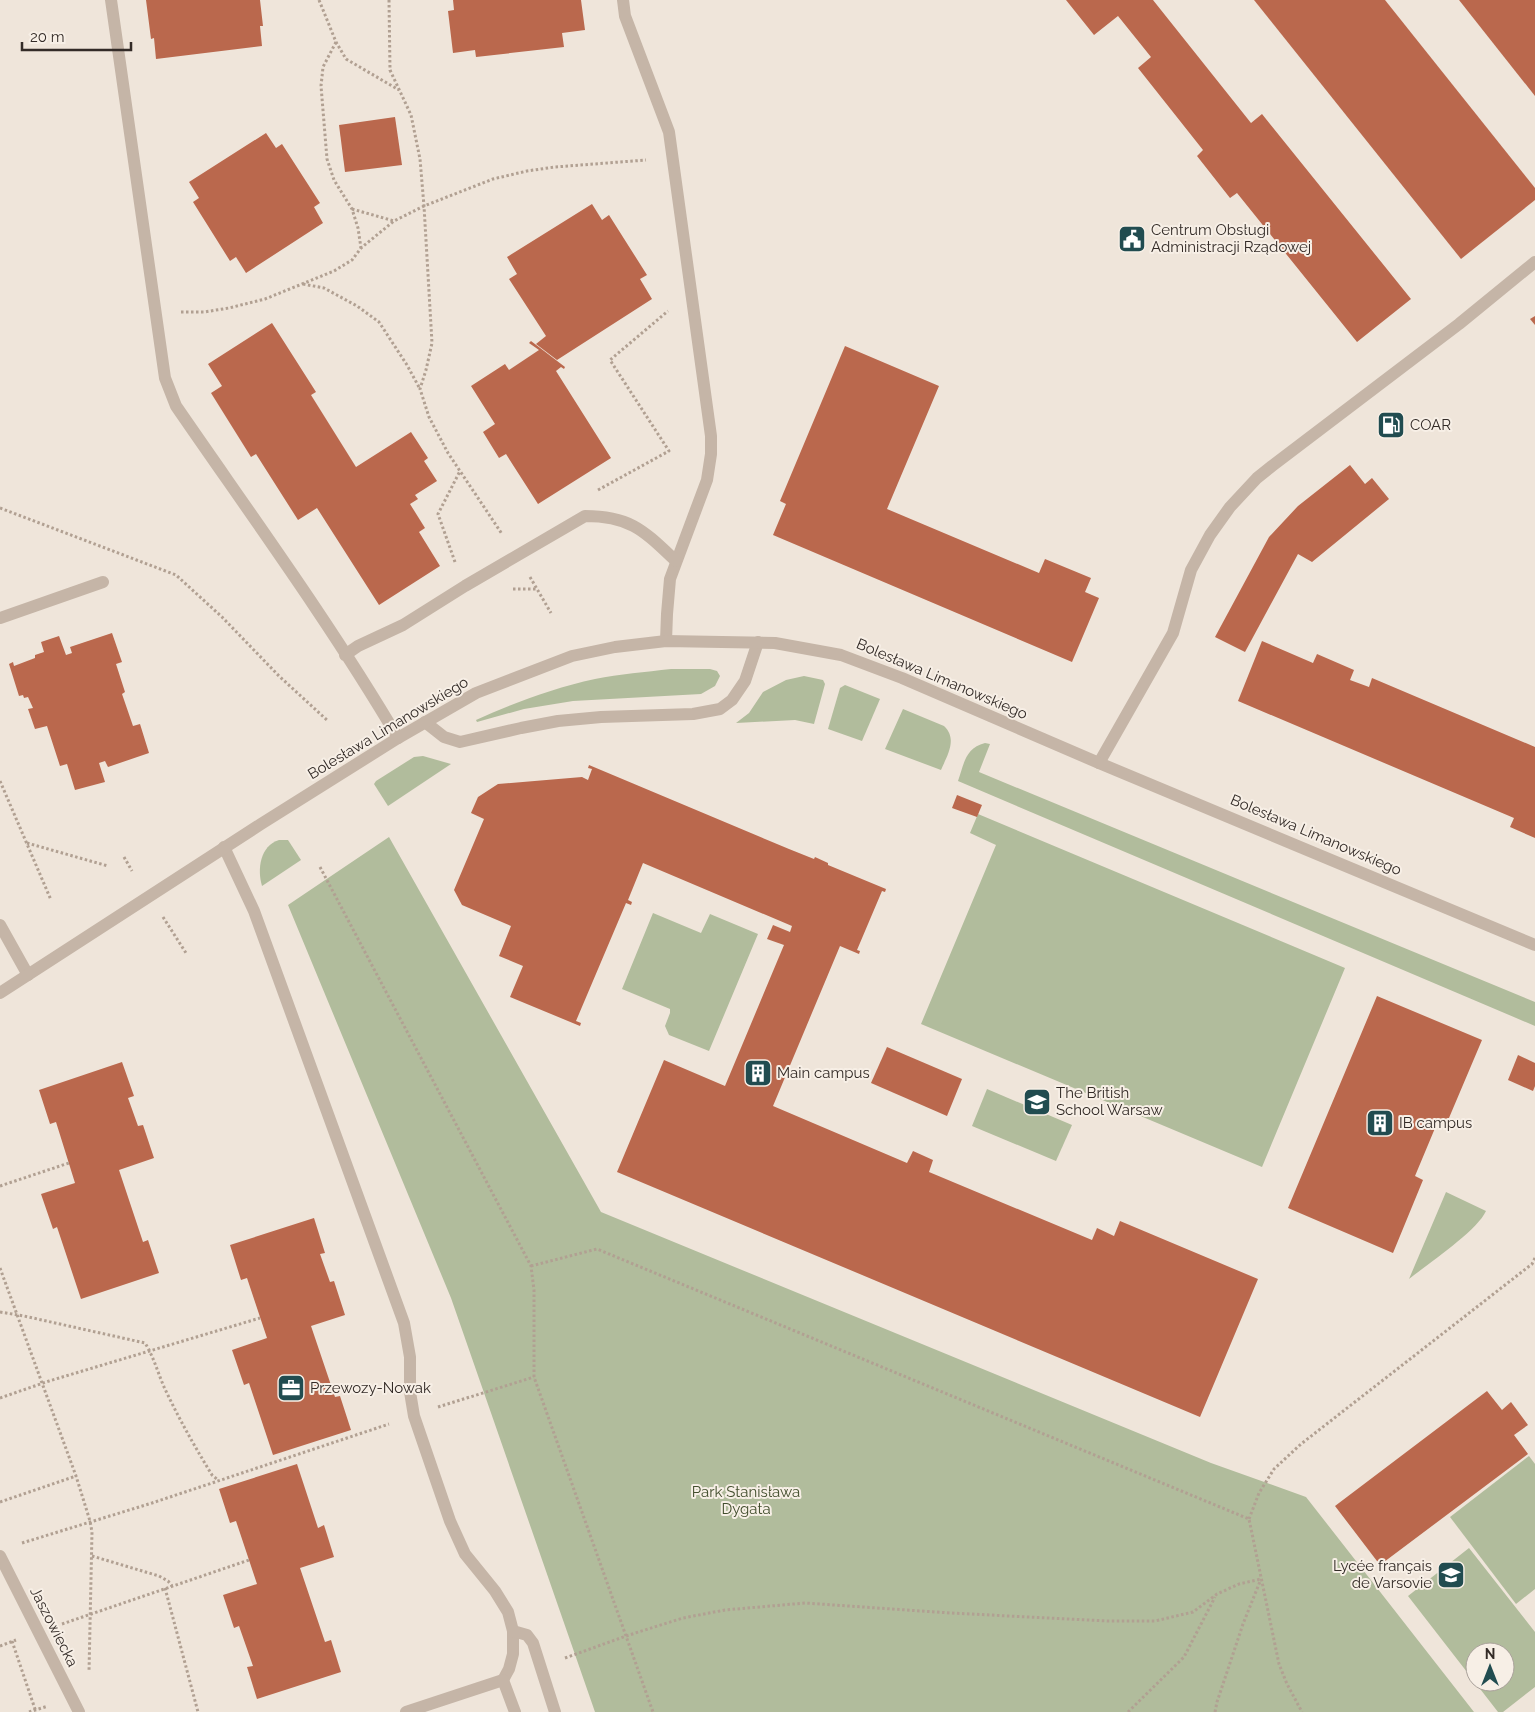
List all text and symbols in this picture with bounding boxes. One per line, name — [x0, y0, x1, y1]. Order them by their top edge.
scale bar — [22, 20, 131, 52]
text: 20 m — [30, 28, 65, 46]
place label: Centrum Obsługi Administracji Rządowej — [1151, 221, 1311, 256]
public building icon: Centrum Obsługi Administracji Rządowej — [1117, 224, 1147, 254]
fuel station icon: COAR — [1376, 410, 1406, 440]
place label: COAR — [1410, 416, 1451, 434]
street label: Bolesława Limanowskiego — [854, 635, 1030, 723]
street label: Bolesława Limanowskiego — [304, 673, 472, 783]
street label: Bolesława Limanowskiego — [1228, 791, 1404, 879]
building icon: Main campus — [743, 1058, 773, 1088]
place label: Main campus — [777, 1064, 870, 1082]
place label: The British School Warsaw — [1056, 1084, 1163, 1119]
school or university icon: The British School Warsaw — [1022, 1087, 1052, 1117]
building icon: IB campus — [1365, 1108, 1395, 1138]
place label: IB campus — [1399, 1114, 1472, 1132]
office icon: Przewozy-Nowak — [276, 1373, 306, 1403]
place label: Przewozy-Nowak — [310, 1379, 431, 1397]
park label: Park Stanisława Dygata — [692, 1483, 800, 1518]
place label: Lycée français de Varsovie — [1333, 1557, 1432, 1592]
school or university icon: Lycée français de Varsovie — [1436, 1560, 1466, 1590]
street label: Jaszowiecka — [26, 1584, 82, 1670]
north arrow — [1465, 1642, 1515, 1692]
text: N — [1485, 1646, 1495, 1662]

